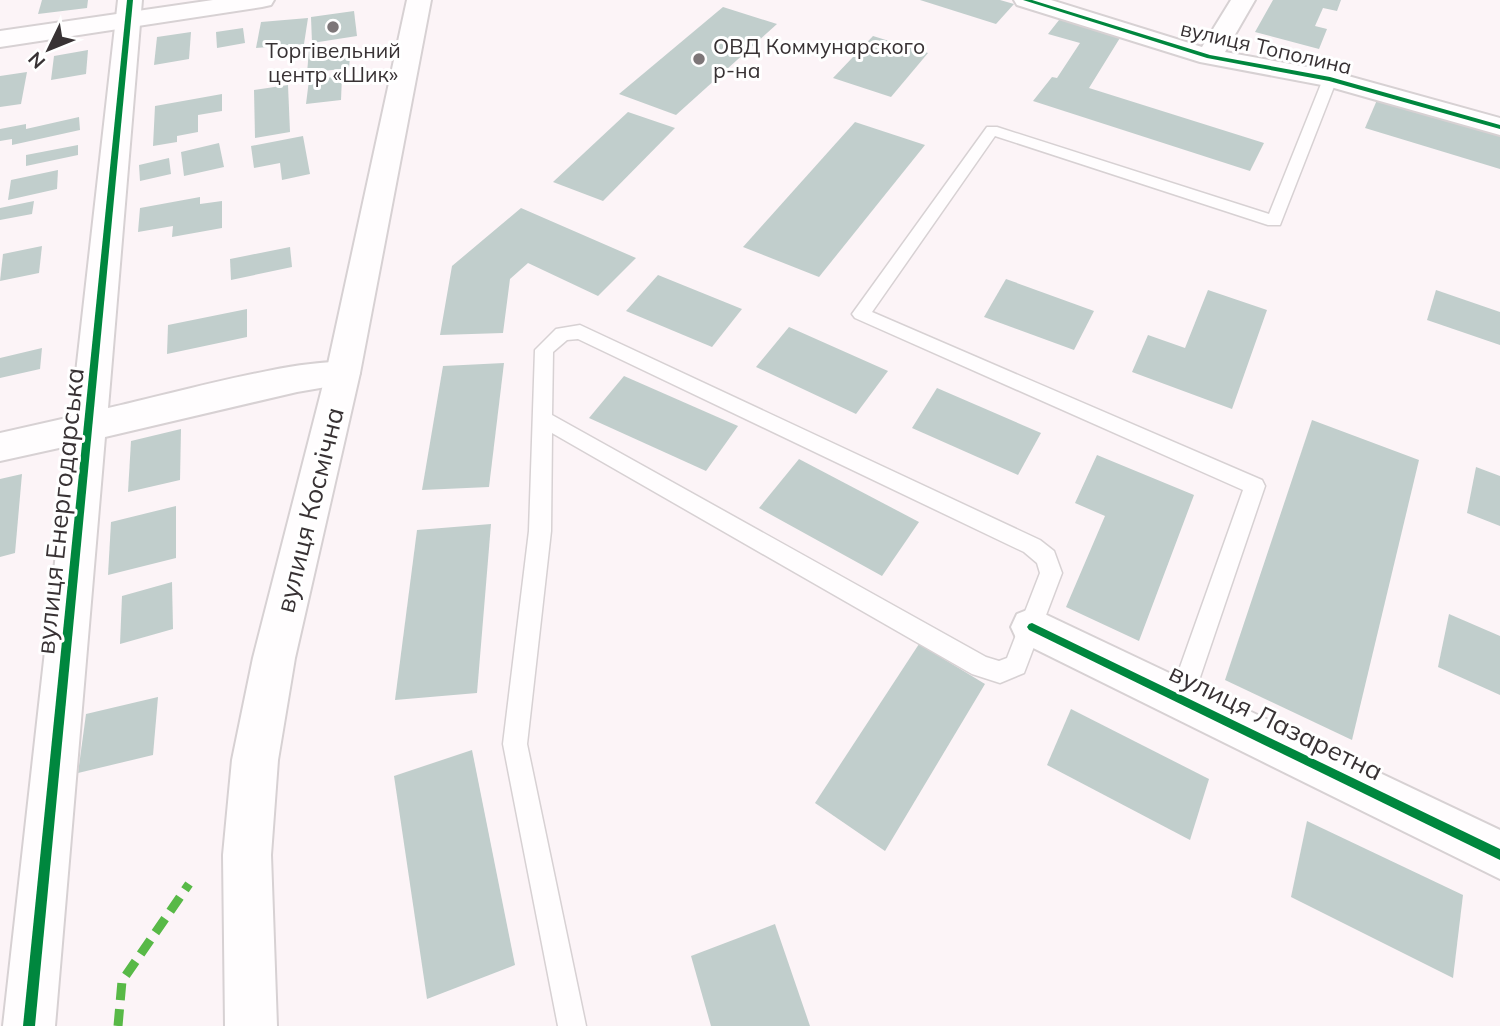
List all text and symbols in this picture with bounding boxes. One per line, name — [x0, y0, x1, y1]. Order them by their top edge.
north arrow — [14, 14, 84, 84]
street label: вулиця Тополина — [1178, 15, 1354, 79]
marker: Торгівельний центр «Шик» — [325, 19, 341, 35]
place label: ОВД Коммунарского р-на — [713, 33, 925, 83]
place label: Торгівельний центр «Шик» — [265, 37, 401, 87]
text: N — [23, 47, 50, 74]
marker: ОВД Коммунарского р-на — [691, 51, 707, 67]
street label: вулиця Енергодарська — [28, 366, 91, 656]
street label: вулиця Космічна — [268, 404, 351, 616]
street label: вулиця Лазаретна — [1164, 655, 1388, 788]

